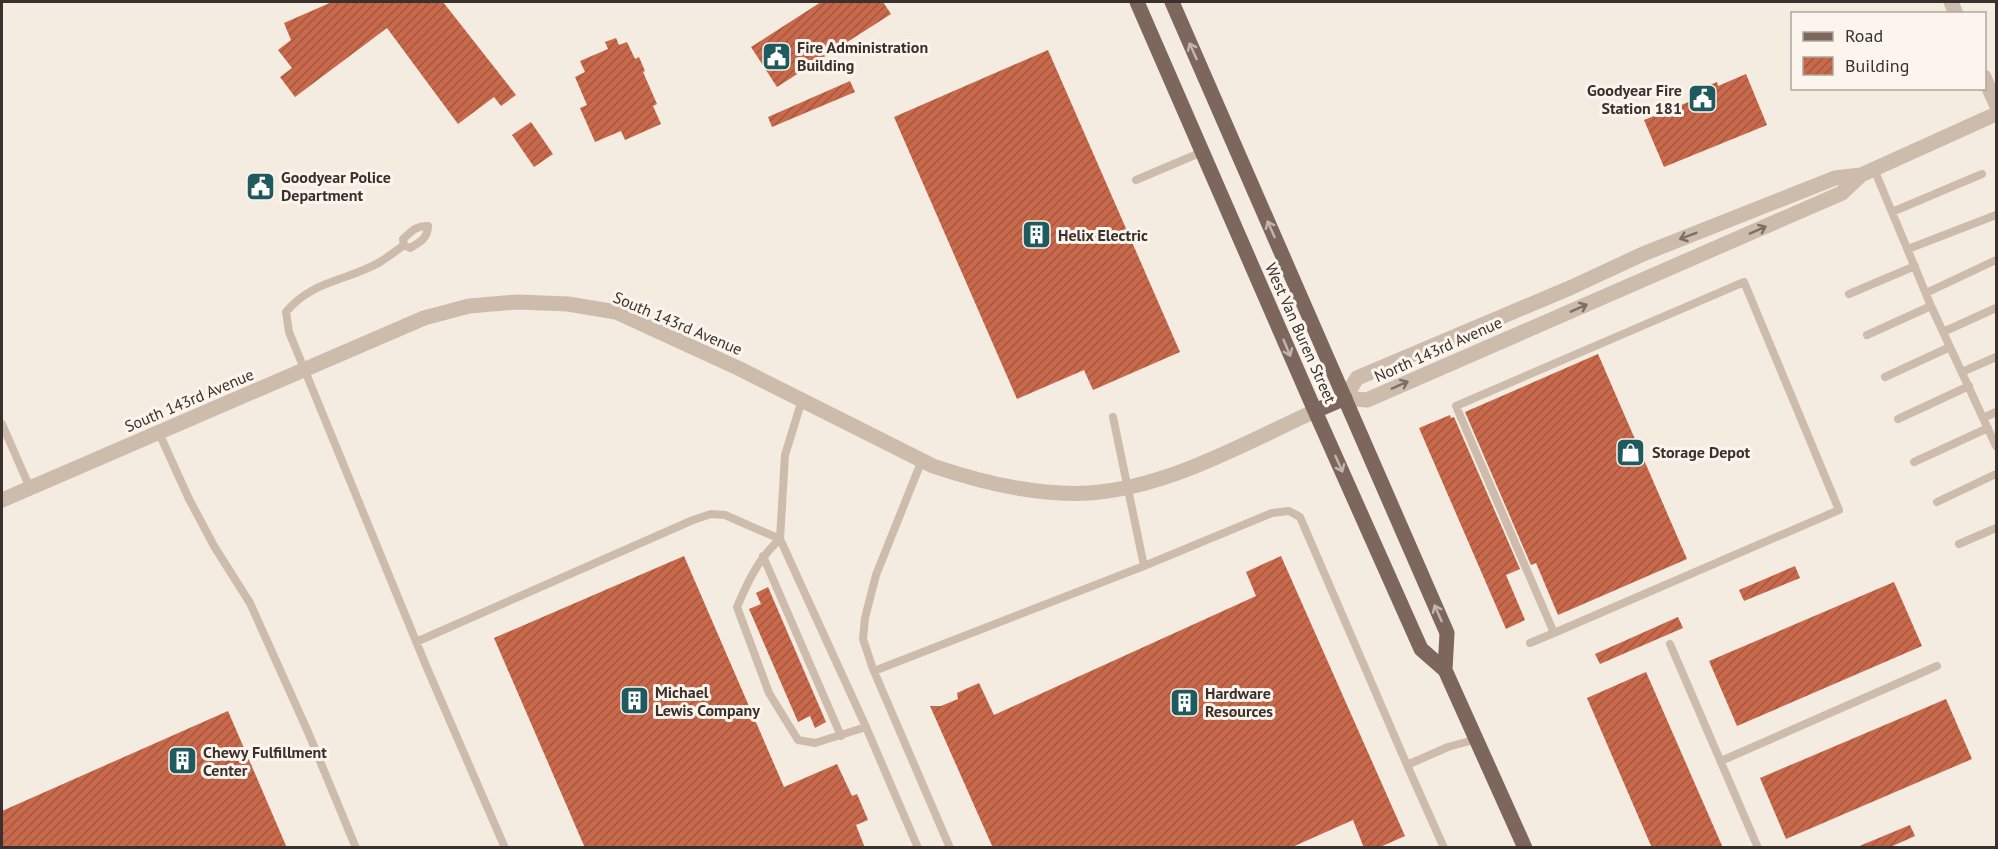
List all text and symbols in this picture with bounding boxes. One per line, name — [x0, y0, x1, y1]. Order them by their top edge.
legend — [1791, 12, 1986, 90]
text: Road — [1845, 24, 1883, 47]
place label: Fire Administration Building — [797, 37, 928, 75]
public building icon: Fire Administration Building — [760, 40, 792, 72]
one-way arrow — [1187, 42, 1198, 60]
text: Building — [1845, 54, 1909, 77]
place label: Goodyear Fire Station 181 — [1587, 80, 1682, 118]
public building icon: Goodyear Fire Station 181 — [1687, 83, 1719, 115]
place label: Goodyear Police Department — [281, 167, 391, 205]
public building icon: Goodyear Police Department — [244, 170, 276, 202]
building icon: Helix Electric — [1021, 219, 1053, 251]
one-way arrow — [1265, 221, 1276, 239]
one-way arrow — [1748, 224, 1767, 235]
place label: Helix Electric — [1058, 225, 1148, 245]
one-way arrow — [1679, 232, 1698, 243]
street label: West Van Buren Street — [1261, 260, 1341, 407]
street label: South 143rd Avenue — [611, 287, 745, 359]
one-way arrow — [1570, 301, 1588, 312]
street label: North 143rd Avenue — [1371, 312, 1505, 386]
one-way arrow — [1283, 339, 1294, 357]
street label: South 143rd Avenue — [122, 364, 256, 436]
one-way arrow — [1391, 379, 1409, 391]
shop icon: Storage Depot — [1615, 436, 1647, 468]
place label: Storage Depot — [1652, 442, 1751, 462]
one-way arrow — [1334, 455, 1345, 473]
one-way arrow — [1432, 605, 1444, 623]
place label: Michael Lewis Company — [655, 682, 760, 720]
place label: Hardware Resources — [1205, 683, 1273, 721]
building icon: Michael Lewis Company — [618, 685, 650, 717]
building icon: Hardware Resources — [1168, 686, 1200, 718]
place label: Chewy Fulfillment Center — [203, 742, 327, 780]
building icon: Chewy Fulfillment Center — [166, 745, 198, 777]

